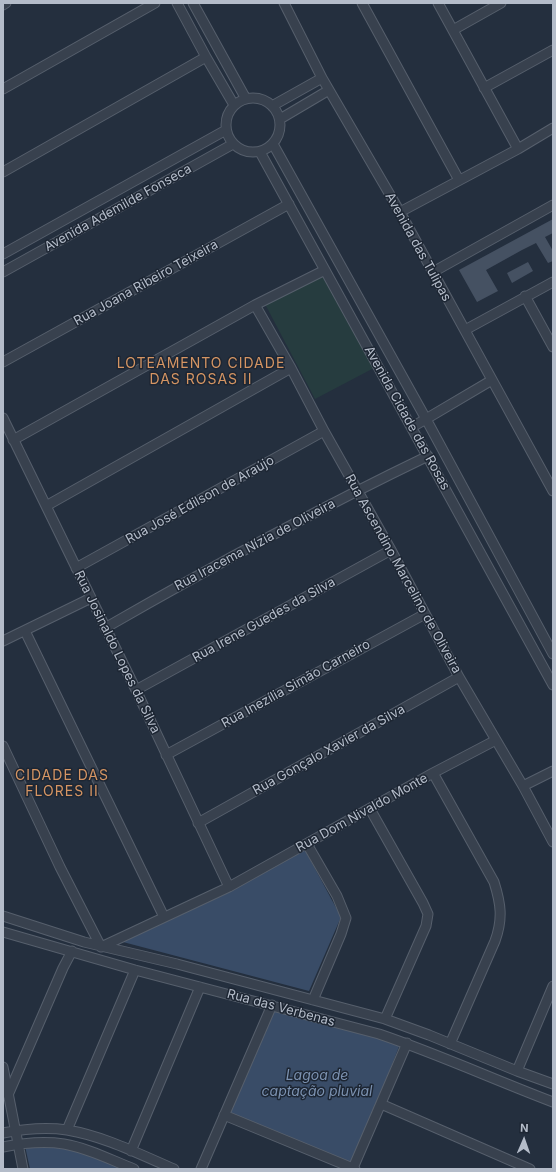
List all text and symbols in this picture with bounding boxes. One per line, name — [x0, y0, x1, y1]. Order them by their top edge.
street label: Avenida Ademilde Fonseca — [42, 161, 194, 255]
street label: Avenida das Tulipas — [382, 190, 454, 304]
street label: Rua Joana Ribeiro Teixeira — [71, 237, 221, 329]
street label: Avenida Cidade das Rosas — [361, 343, 453, 493]
district label: LOTEAMENTO CIDADE DAS ROSAS II — [117, 356, 285, 388]
street label: Rua José Edilson de Araújo — [123, 453, 277, 547]
street label: Rua Ascendino Marcelino de Oliveira — [342, 472, 464, 676]
street label: Rua Iracema Nízia de Oliveira — [172, 496, 338, 594]
street label: Rua Josinaldo Lopes da Silva — [71, 568, 163, 736]
street label: Rua Irene Guedes da Silva — [190, 574, 338, 666]
street label: Rua Inezília Simão Carneiro — [219, 637, 373, 731]
street label: Rua Gonçalo Xavier da Silva — [250, 702, 408, 798]
district label: CIDADE DAS FLORES II — [15, 768, 109, 800]
street label: Rua Dom Nivaldo Monte — [293, 770, 431, 856]
street label: Rua das Verbenas — [225, 986, 337, 1030]
water label: Lagoa de captação pluvial — [262, 1068, 372, 1100]
north arrow — [504, 1120, 544, 1160]
text: N — [520, 1121, 529, 1135]

